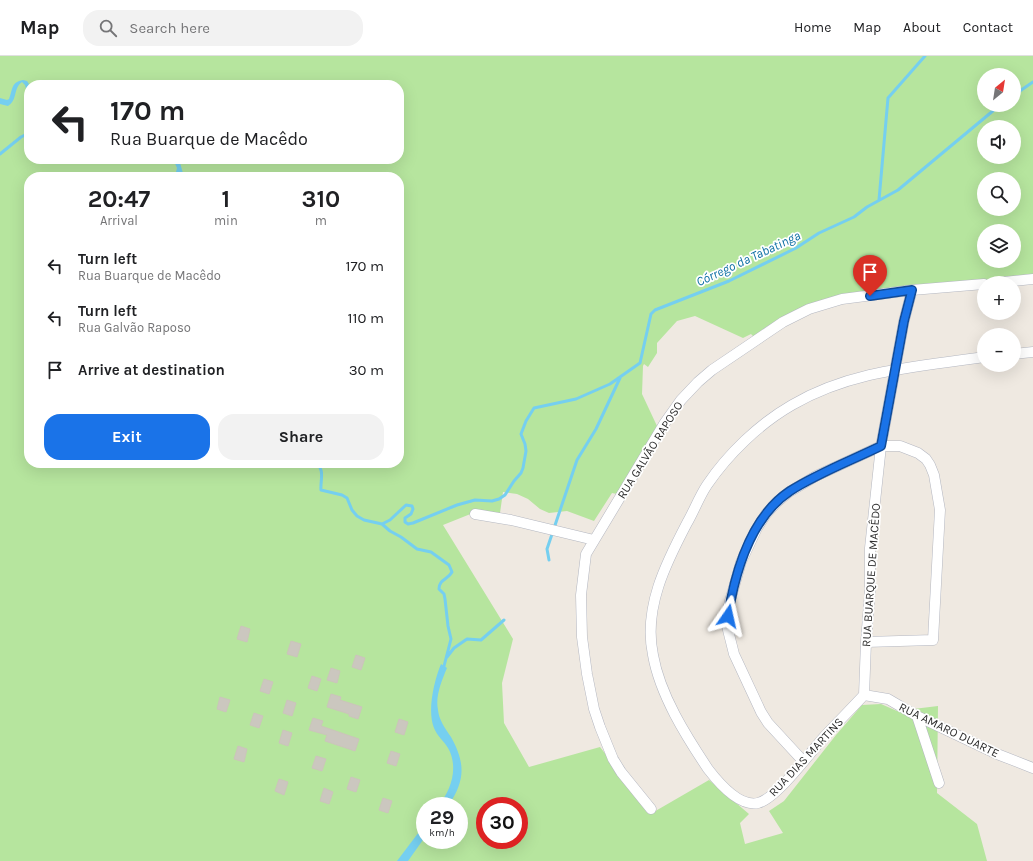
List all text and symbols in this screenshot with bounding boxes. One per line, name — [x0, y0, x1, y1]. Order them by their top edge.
search box — [83, 10, 363, 46]
text: Map — [20, 17, 59, 39]
icon: search — [97, 17, 119, 39]
text: Search here — [129, 19, 210, 37]
text: Home — [794, 19, 831, 36]
text: Map — [853, 19, 881, 36]
text: About — [903, 19, 941, 36]
text: Contact — [963, 19, 1013, 36]
north arrow — [977, 68, 1021, 112]
map controls — [977, 68, 1021, 372]
text: 170 m — [110, 94, 185, 127]
icon: left — [44, 96, 96, 148]
button: sound — [977, 120, 1021, 164]
text: Rua Buarque de Macêdo — [110, 128, 308, 150]
button: search — [977, 172, 1021, 216]
text: 20:47 — [88, 185, 150, 213]
text: 1 — [222, 185, 230, 213]
text: 310 — [302, 185, 340, 213]
text: Arrival — [100, 213, 138, 228]
text: min — [214, 213, 238, 228]
text: m — [315, 213, 327, 228]
button: layers — [977, 224, 1021, 268]
water label: Córrego da Tabatinga — [694, 227, 803, 289]
text: Turn left — [78, 250, 137, 268]
icon: left — [44, 255, 66, 277]
pin — [853, 255, 887, 296]
text: 170 m — [346, 257, 384, 275]
icon: arrive — [859, 261, 881, 283]
text: Rua Buarque de Macêdo — [78, 268, 221, 283]
button: + — [977, 276, 1021, 320]
text: Turn left — [78, 302, 137, 320]
icon: left — [44, 307, 66, 329]
text: 110 m — [348, 309, 384, 327]
text: Rua Galvão Raposo — [78, 320, 191, 335]
button: − — [977, 328, 1021, 372]
icon: arrive — [44, 359, 66, 381]
text: Arrive at destination — [78, 361, 225, 379]
text: 30 m — [349, 361, 384, 379]
street label: RUA GALVÃO RAPOSO — [614, 399, 686, 501]
button: Exit — [44, 414, 210, 460]
button: Share — [218, 414, 384, 460]
street label: RUA BUARQUE DE MACÊDO — [859, 502, 883, 647]
position arrow — [707, 595, 749, 637]
street label: RUA AMARO DUARTE — [897, 700, 1001, 760]
street label: RUA DIAS MARTINS — [766, 715, 846, 799]
speed limit sign: 30 — [476, 797, 528, 849]
text: 29 — [430, 806, 454, 829]
text: km/h — [429, 827, 455, 839]

